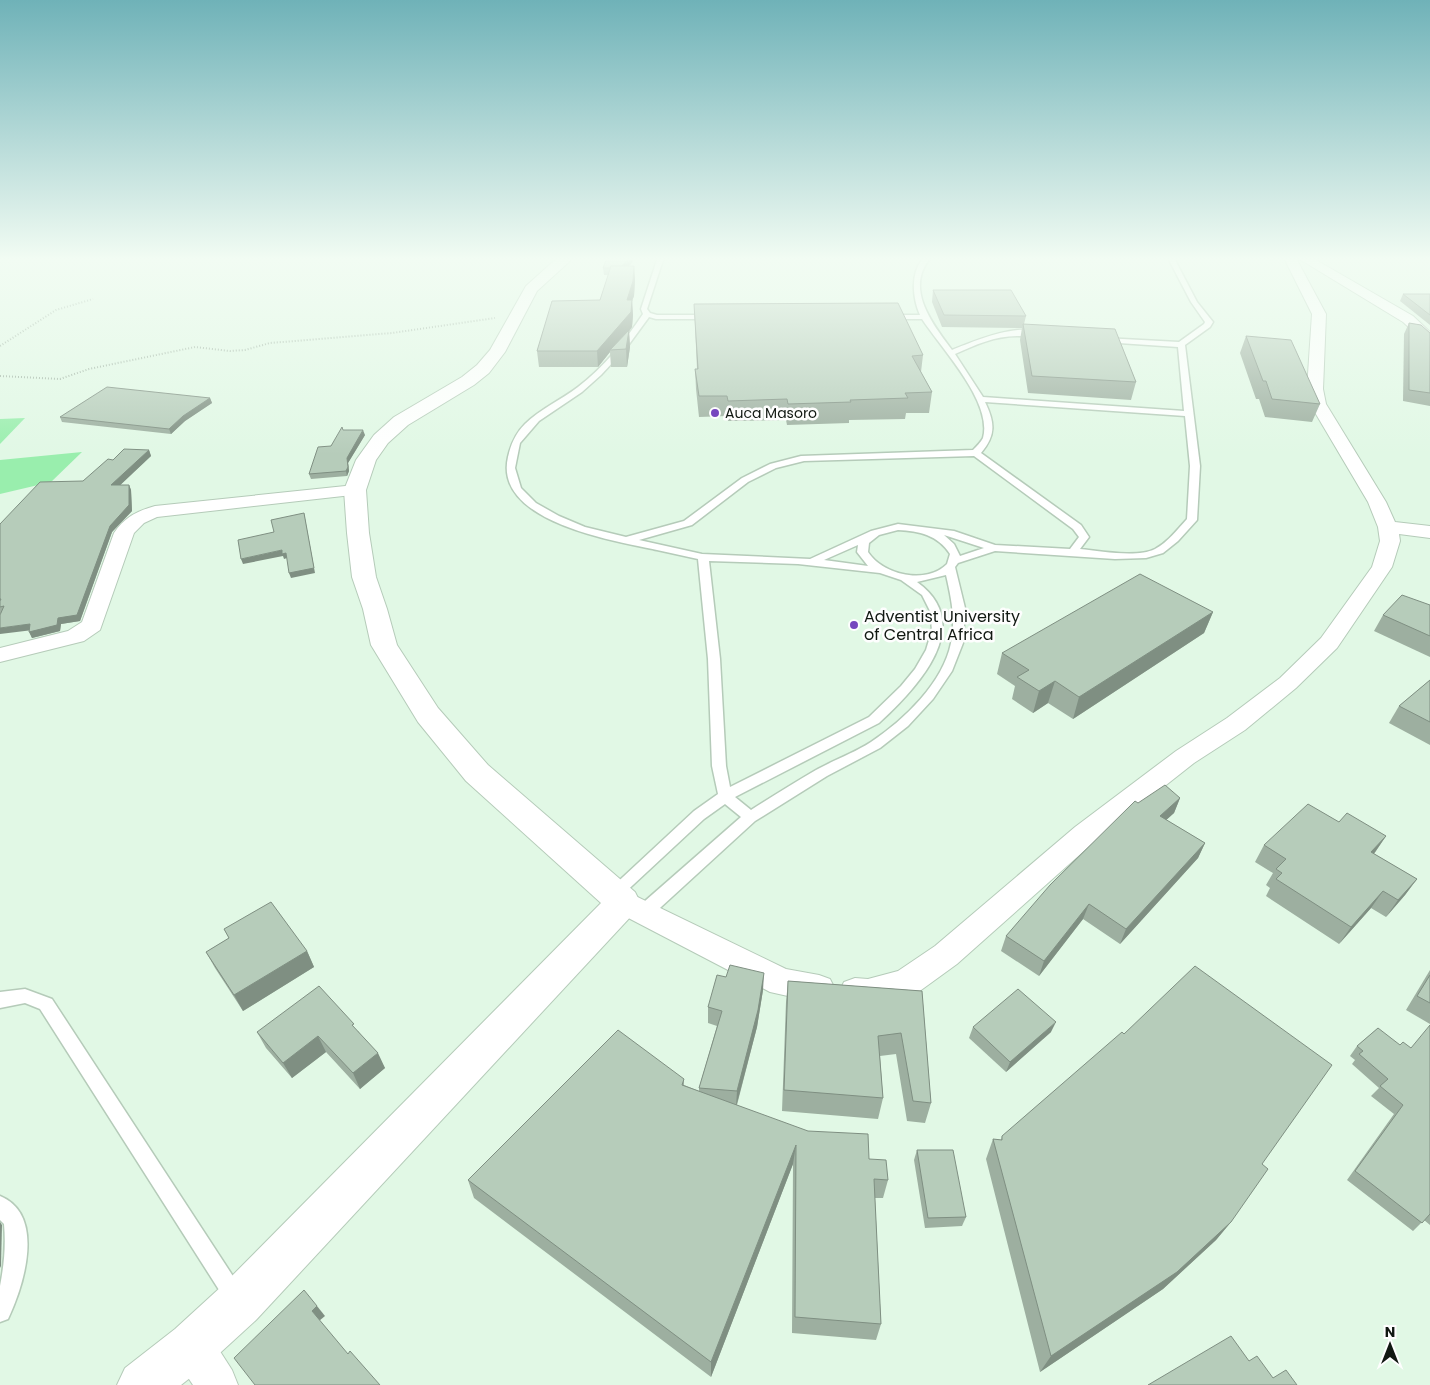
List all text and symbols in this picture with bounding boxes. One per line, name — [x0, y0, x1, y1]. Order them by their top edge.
place label: Auca Masoro — [725, 403, 817, 423]
marker: Auca Masoro — [709, 407, 721, 419]
place label: Adventist University of Central Africa — [864, 605, 1020, 646]
marker: Adventist University of Central Africa — [848, 619, 860, 631]
north arrow — [1365, 1320, 1415, 1370]
text: N — [1385, 1322, 1395, 1342]

